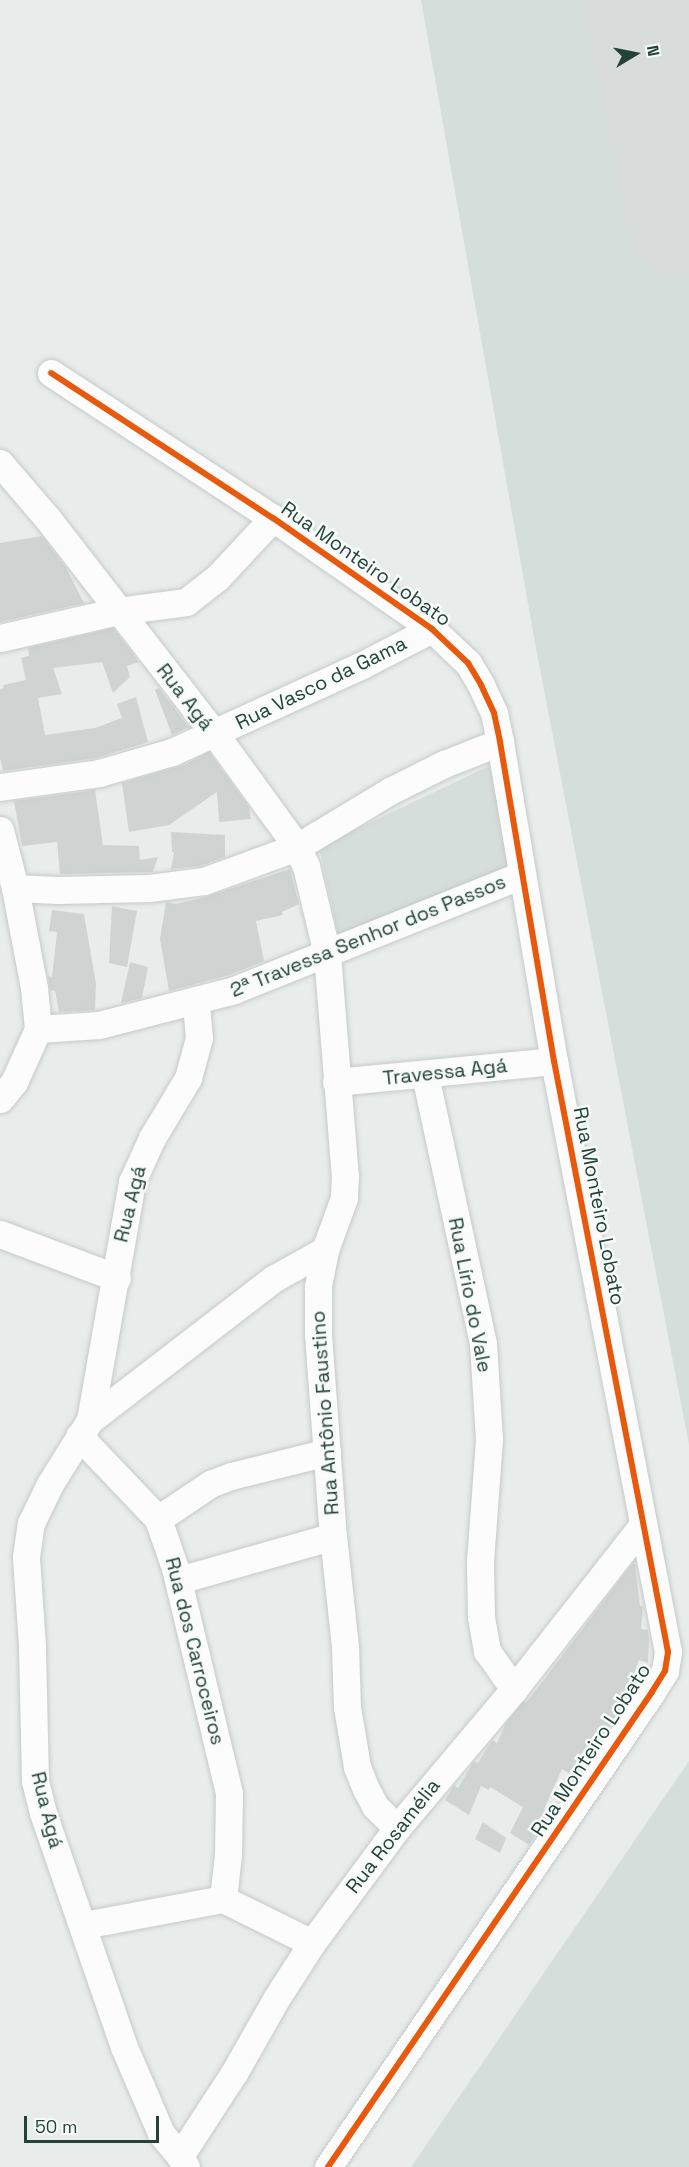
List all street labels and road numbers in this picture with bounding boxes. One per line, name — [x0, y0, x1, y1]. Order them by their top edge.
street label: Rua Monteiro Lobato — [277, 496, 455, 632]
street label: Rua Vasco da Gama — [231, 631, 411, 735]
street label: Rua Agá — [151, 659, 219, 735]
street label: 2ª Travessa Senhor dos Passos — [226, 870, 510, 1002]
street label: Travessa Agá — [381, 1054, 509, 1090]
street label: Rua Monteiro Lobato — [568, 1105, 630, 1307]
street label: Rua Agá — [109, 1163, 151, 1245]
street label: Rua Lírio do Vale — [443, 1215, 497, 1375]
street label: Rua Antônio Faustino — [306, 1310, 344, 1516]
street label: Rua dos Carroceiros — [160, 1555, 230, 1747]
street label: Rua Monteiro Lobato — [526, 1659, 656, 1841]
street label: Rua Agá — [26, 1769, 68, 1851]
street label: Rua Rosamélia — [341, 1774, 445, 1898]

